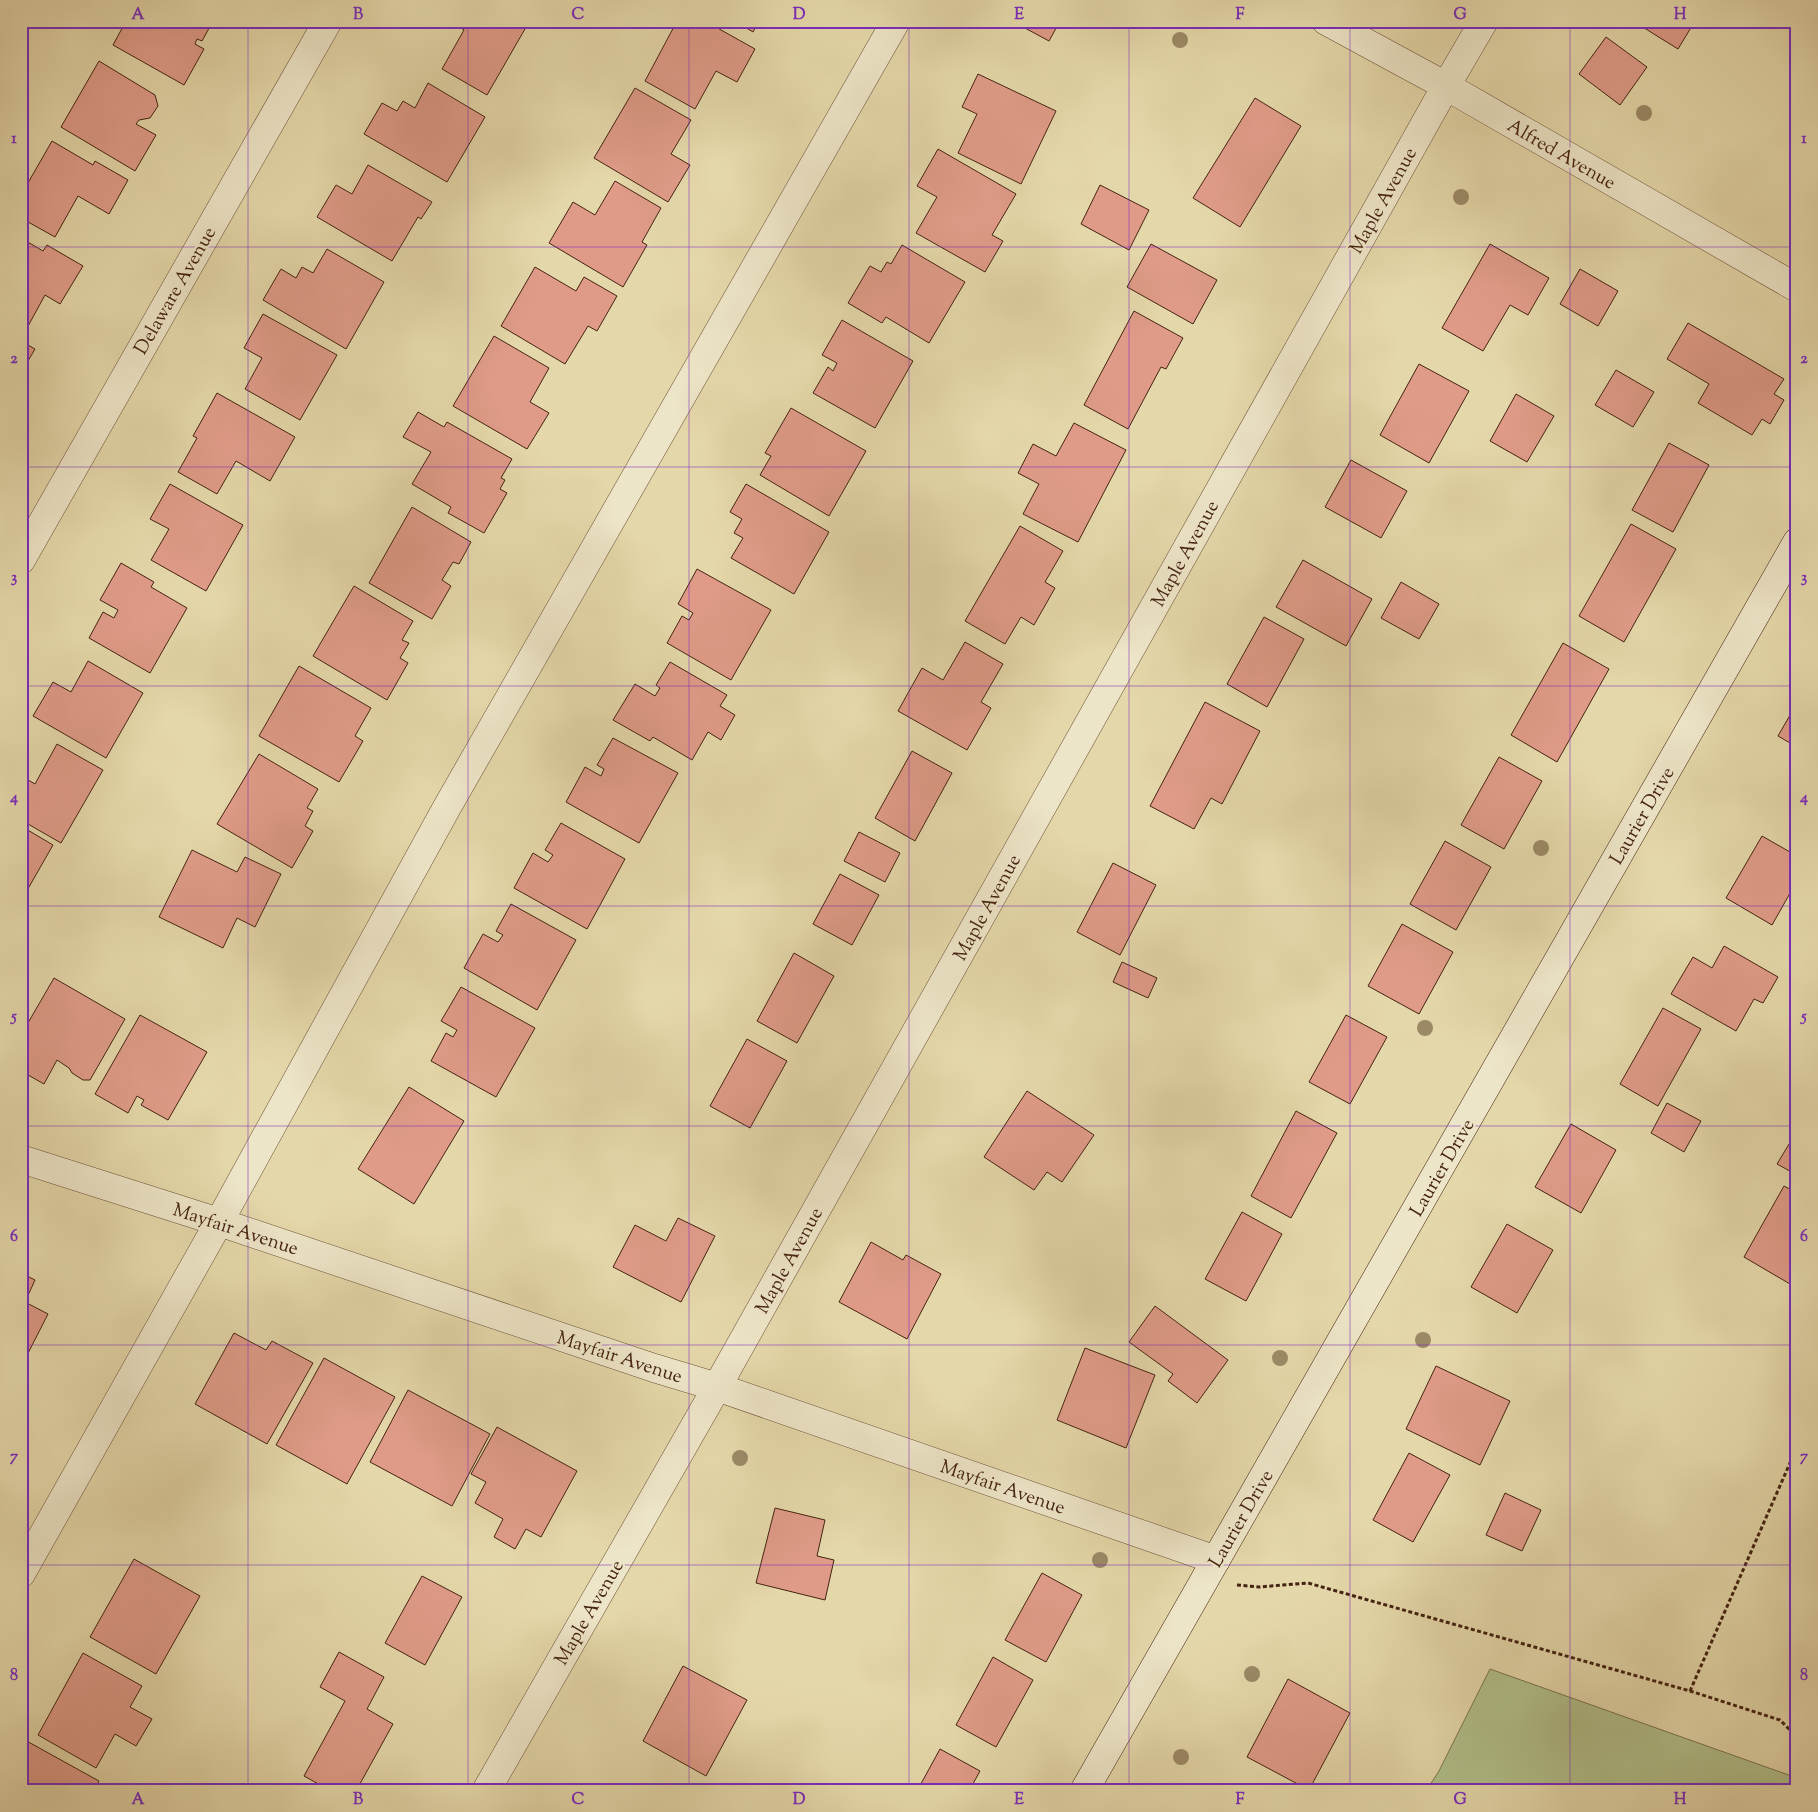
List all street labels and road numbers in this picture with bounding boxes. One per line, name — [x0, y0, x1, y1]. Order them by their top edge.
street label: Alfred Avenue — [1501, 113, 1620, 197]
street label: Maple Avenue — [1344, 143, 1425, 259]
street label: Delaware Avenue — [129, 222, 224, 360]
street label: Maple Avenue — [1146, 496, 1227, 612]
street label: Laurier Drive — [1604, 762, 1682, 870]
street label: Maple Avenue — [948, 850, 1029, 966]
street label: Laurier Drive — [1404, 1114, 1482, 1222]
street label: Mayfair Avenue — [169, 1197, 302, 1263]
street label: Maple Avenue — [750, 1203, 831, 1319]
street label: Mayfair Avenue — [553, 1325, 686, 1391]
street label: Mayfair Avenue — [936, 1454, 1068, 1522]
street label: Laurier Drive — [1203, 1465, 1281, 1573]
street label: Maple Avenue — [549, 1555, 631, 1671]

